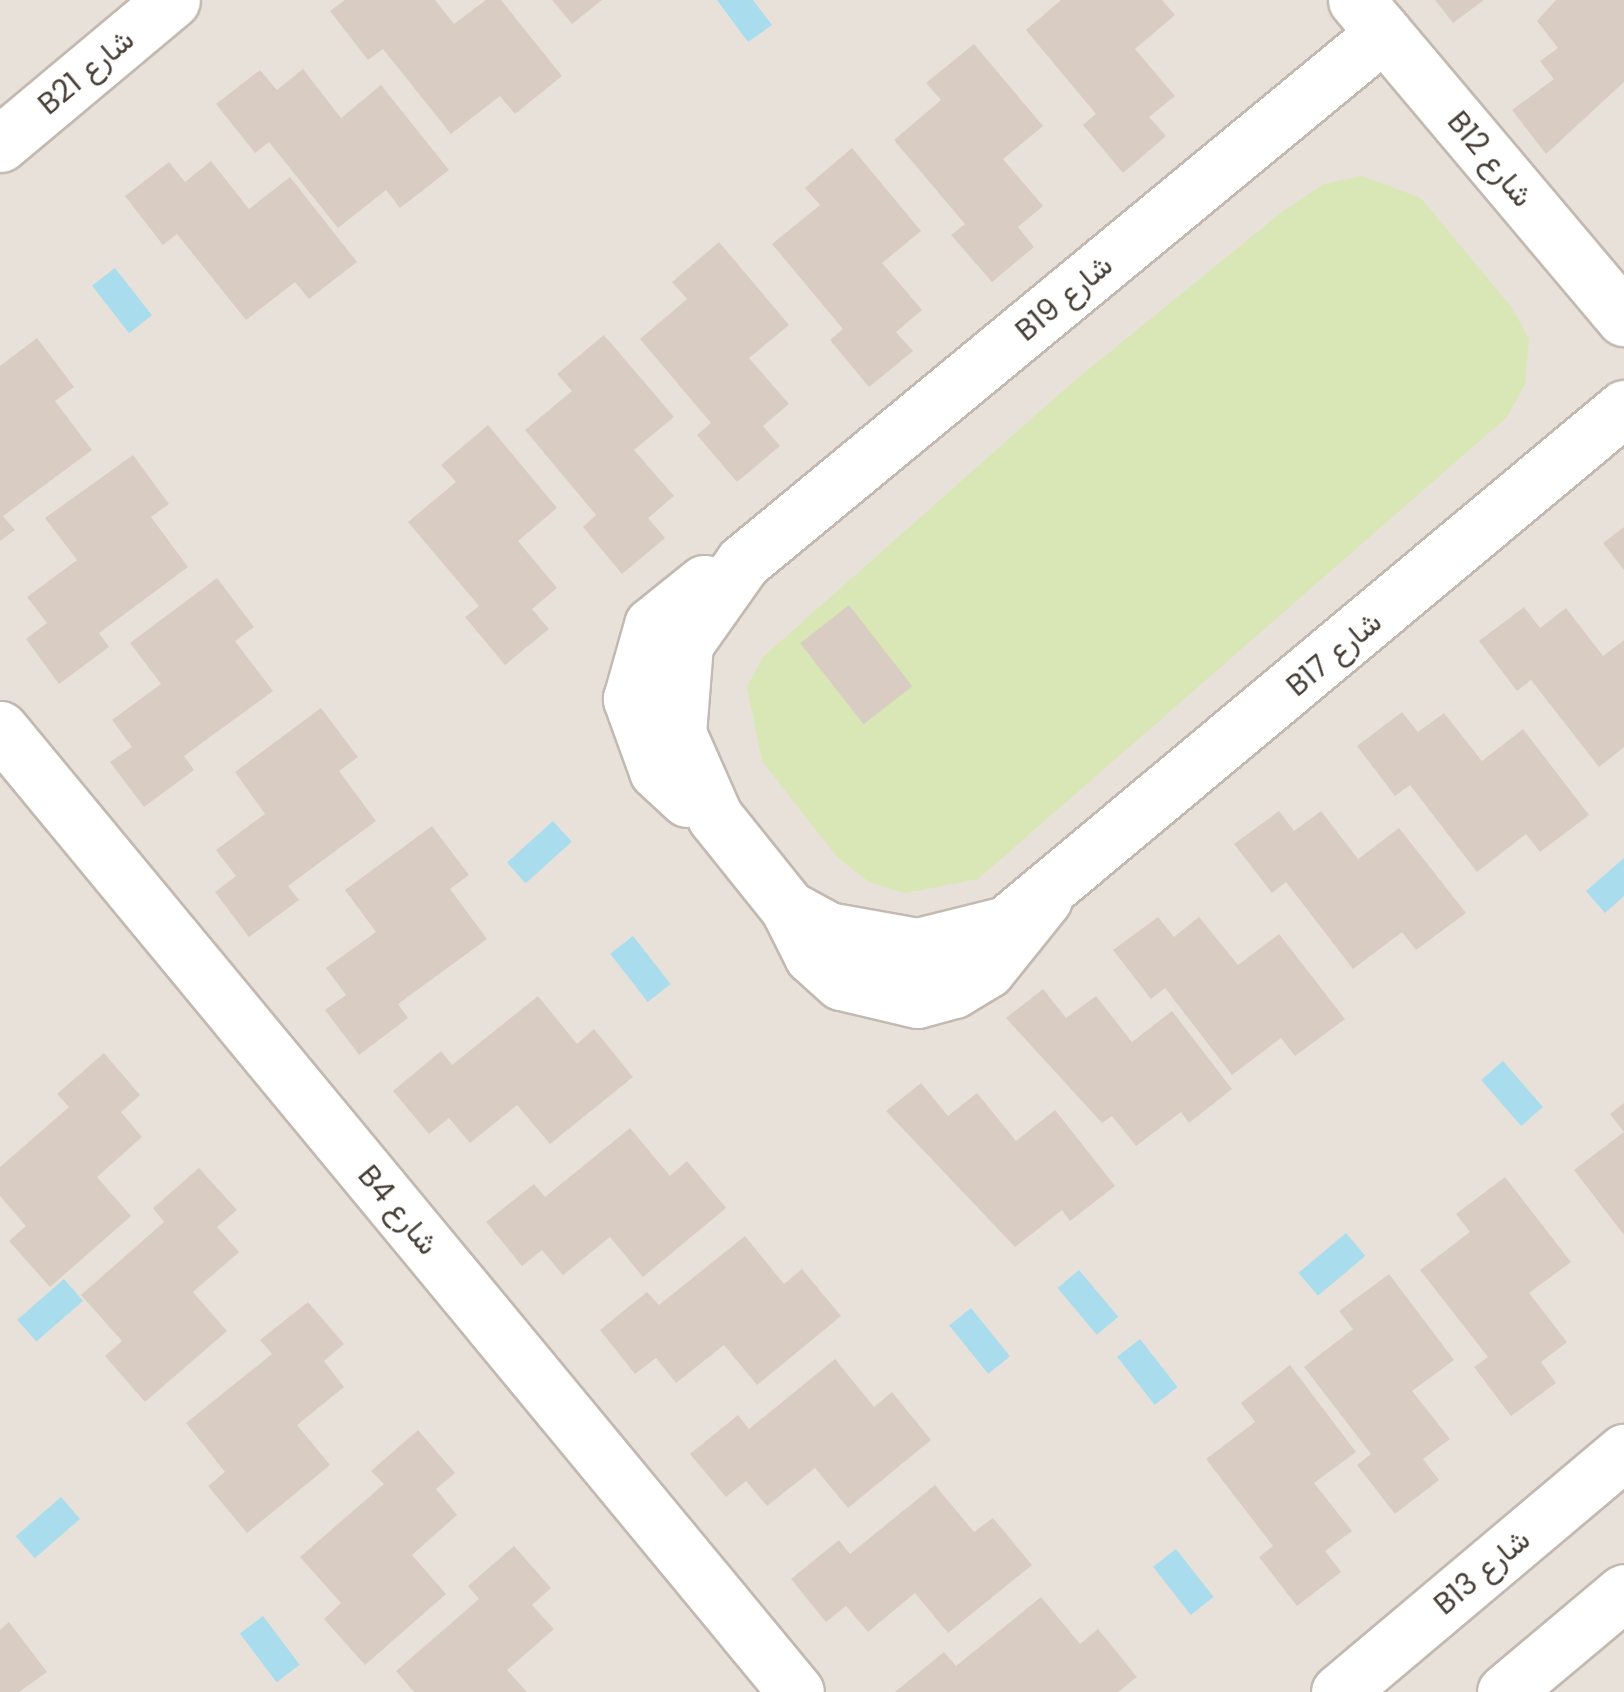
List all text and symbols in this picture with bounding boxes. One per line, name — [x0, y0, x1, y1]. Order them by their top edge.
street label: B21 شارع — [31, 22, 141, 122]
street label: B12 شارع — [1440, 104, 1540, 214]
street label: B19 شارع — [1008, 247, 1120, 349]
street label: B17 شارع — [1279, 604, 1389, 704]
street label: B4 شارع — [350, 1158, 446, 1262]
street label: B13 شارع — [1427, 1522, 1537, 1622]

